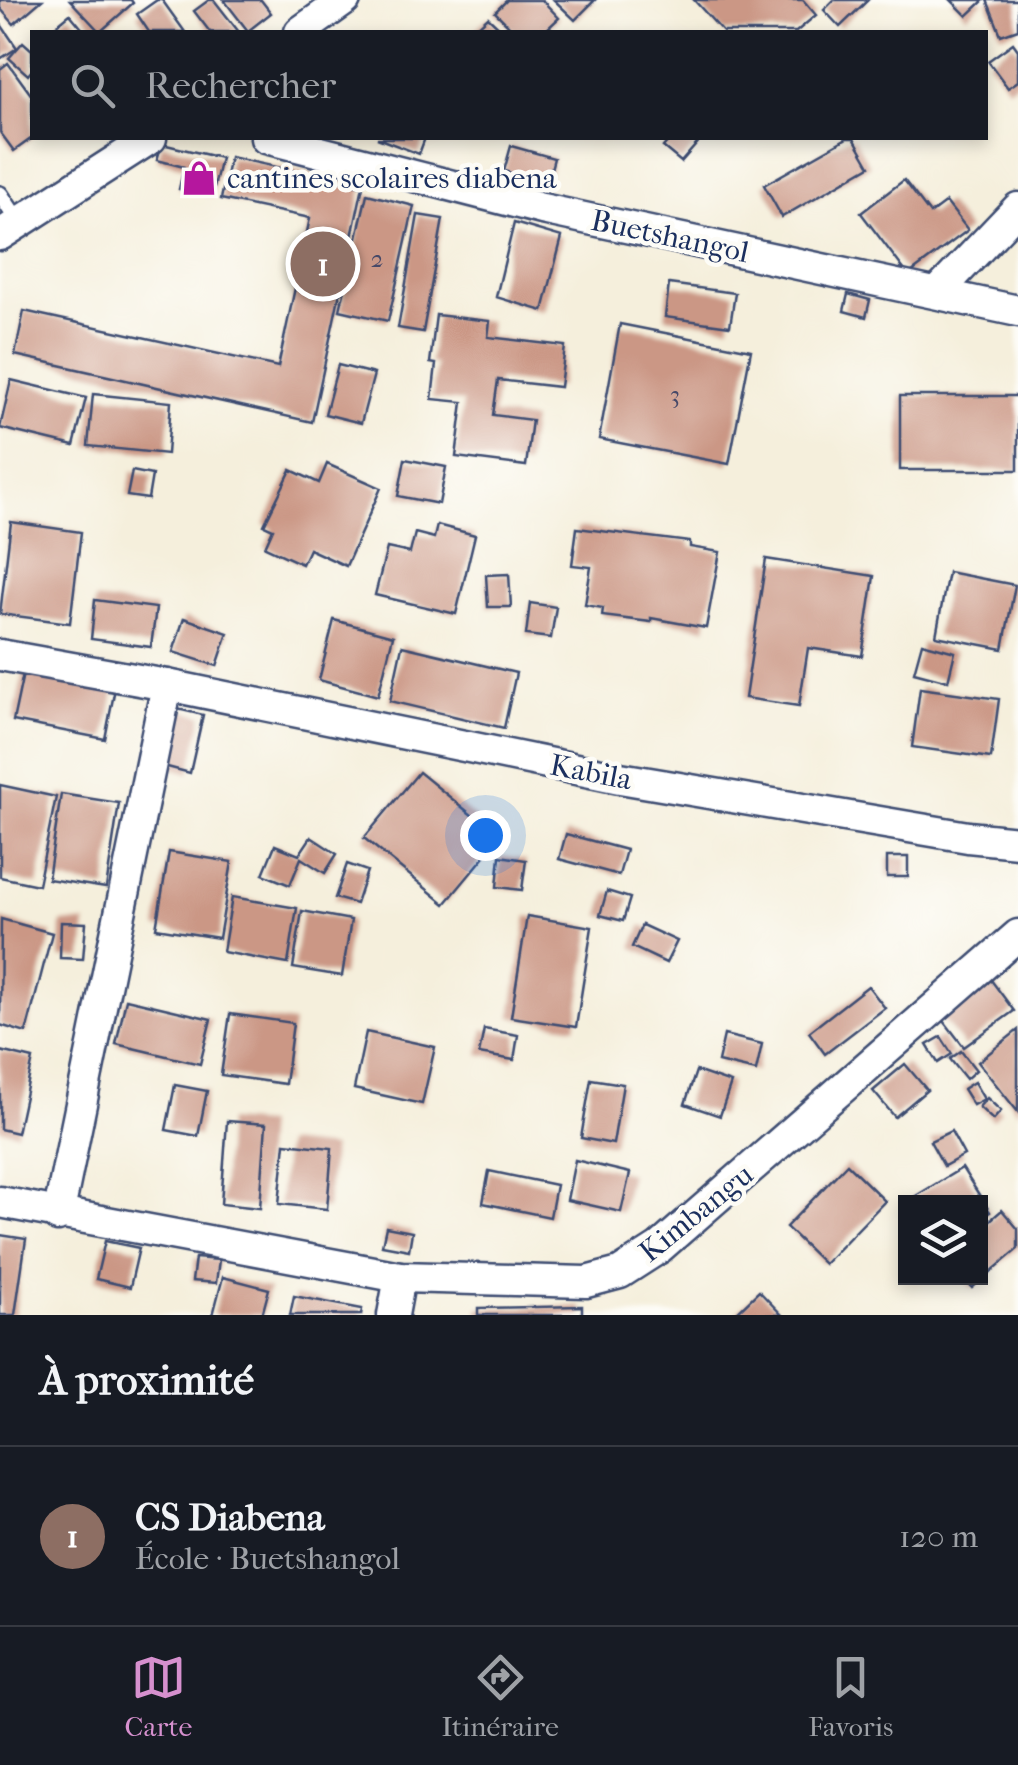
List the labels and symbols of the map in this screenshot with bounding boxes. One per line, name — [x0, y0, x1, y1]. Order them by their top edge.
shop icon: cantines scolaires diabena — [180, 159, 218, 197]
place label: cantines scolaires diabena — [227, 161, 558, 196]
street label: Buetshangol — [588, 203, 752, 270]
pin: 1 — [290, 226, 356, 302]
house number: 2 — [371, 244, 383, 273]
house number: 3 — [670, 380, 680, 409]
street label: Kabila — [547, 747, 636, 798]
your location — [460, 810, 511, 861]
street label: Kimbangu — [632, 1157, 760, 1270]

